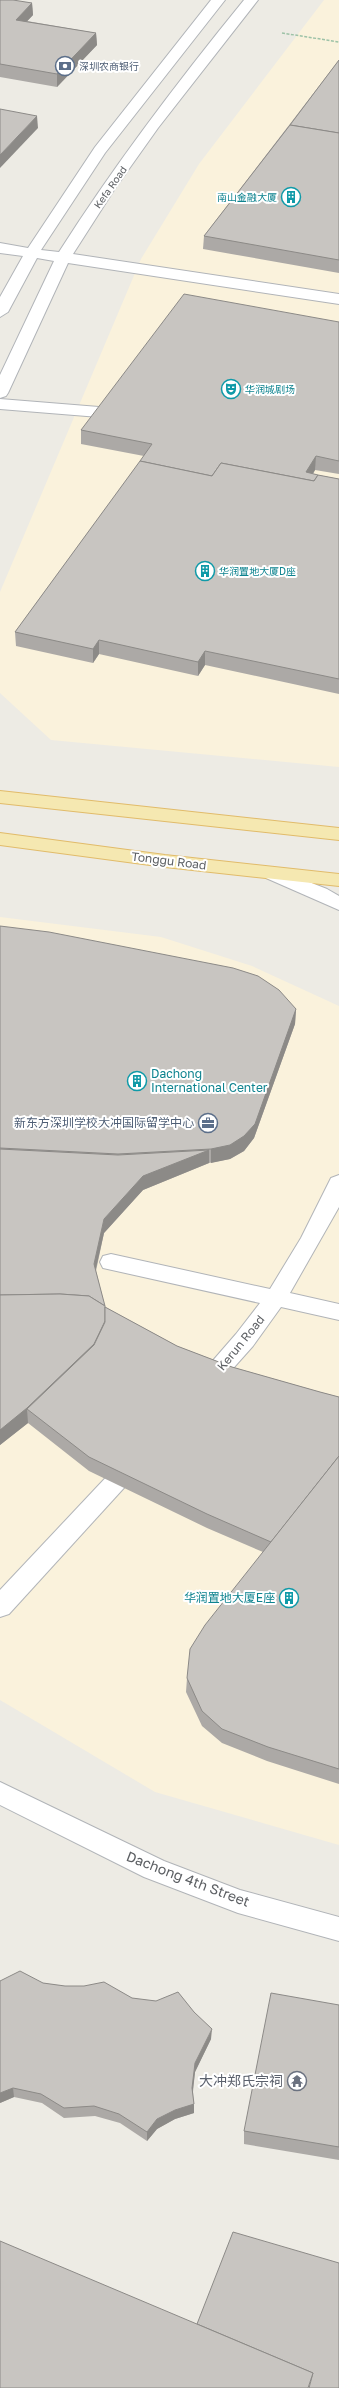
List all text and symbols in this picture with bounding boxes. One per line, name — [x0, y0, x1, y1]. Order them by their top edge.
bank icon: 深圳农商银行 — [54, 55, 76, 77]
place label: 深圳农商银行 — [79, 60, 139, 72]
street label: Kefa Road — [91, 164, 129, 210]
building icon: 南山金融大厦 — [280, 186, 302, 208]
place label: 南山金融大厦 — [217, 191, 277, 203]
theatre icon: 华润城剧场 — [220, 378, 242, 400]
place label: 华润城剧场 — [245, 383, 295, 395]
building icon: 华润置地大厦D座 — [194, 560, 216, 582]
place label: 华润置地大厦D座 — [219, 565, 296, 577]
street label: Tonggu Road — [131, 848, 207, 873]
place label: Dachong International Center — [151, 1066, 268, 1095]
building icon: Dachong International Center — [126, 1070, 148, 1092]
office icon: 新东方深圳学校大冲国际留学中心 — [197, 1112, 219, 1134]
place label: 新东方深圳学校大冲国际留学中心 — [14, 1115, 194, 1130]
street label: Kerun Road — [214, 1312, 267, 1373]
building icon: 华润置地大厦E座 — [278, 1587, 300, 1609]
place label: 华润置地大厦E座 — [184, 1590, 275, 1605]
street label: Dachong 4th Street — [124, 1847, 252, 1910]
temple icon: 大冲郑氏宗祠 — [286, 2070, 308, 2092]
place label: 大冲郑氏宗祠 — [199, 2072, 283, 2089]

